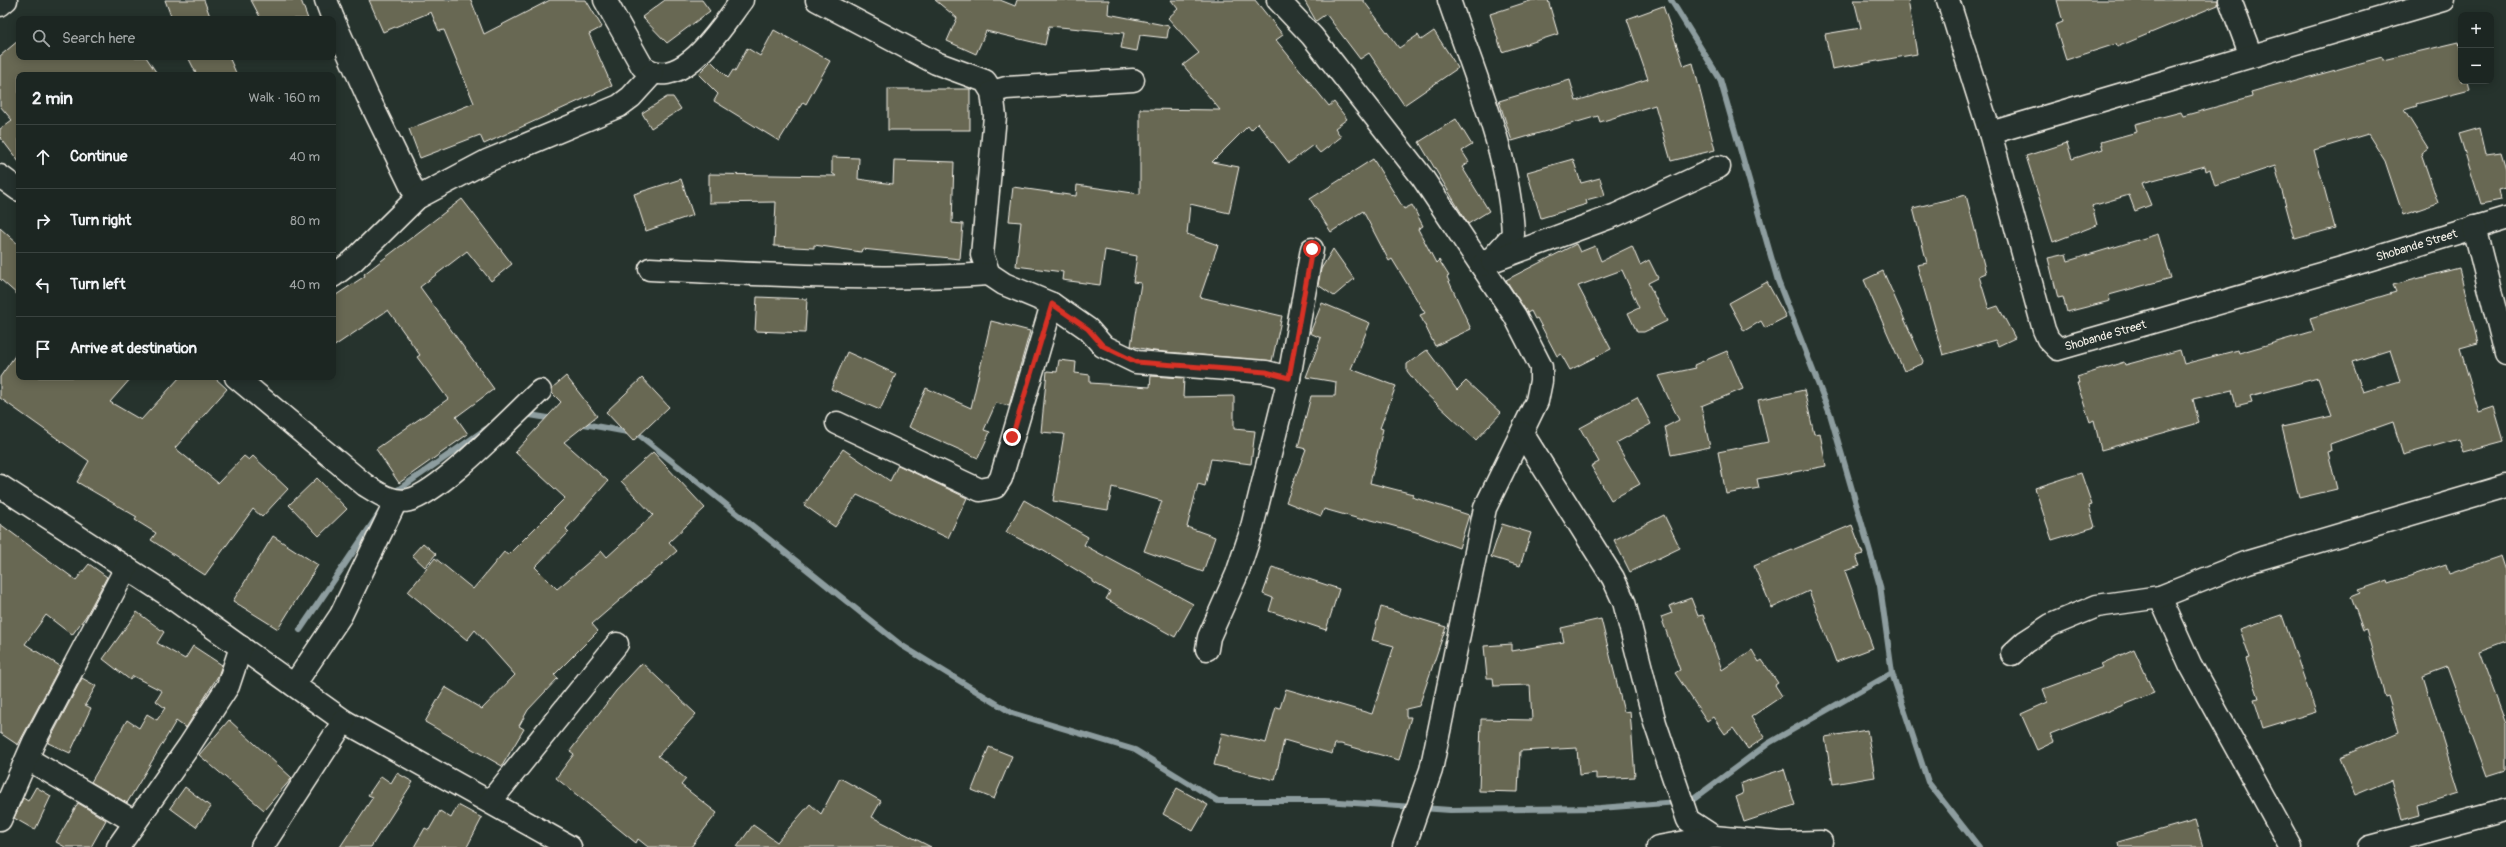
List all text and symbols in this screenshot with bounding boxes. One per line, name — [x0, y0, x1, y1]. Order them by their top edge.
map controls — [2458, 12, 2494, 84]
button: + — [2458, 12, 2494, 48]
search box — [16, 16, 336, 60]
icon: search — [30, 27, 52, 49]
text: Search here — [62, 29, 135, 48]
button: − — [2458, 48, 2494, 84]
text: 2 min — [32, 88, 73, 109]
text: Walk · 160 m — [249, 90, 320, 106]
icon: ahead — [32, 146, 54, 168]
text: Continue — [70, 147, 128, 166]
text: 40 m — [289, 149, 320, 165]
icon: right — [32, 210, 54, 232]
text: Turn right — [70, 211, 131, 230]
text: 80 m — [290, 213, 320, 229]
street label: Shobande Street — [2374, 226, 2459, 265]
route start — [1303, 240, 1321, 258]
icon: left — [32, 274, 54, 296]
text: Turn left — [70, 275, 126, 294]
text: 40 m — [289, 277, 320, 293]
street label: Shobande Street — [2063, 317, 2148, 355]
icon: arrive — [32, 338, 54, 360]
text: Arrive at destination — [70, 339, 197, 358]
route end — [1003, 428, 1021, 446]

